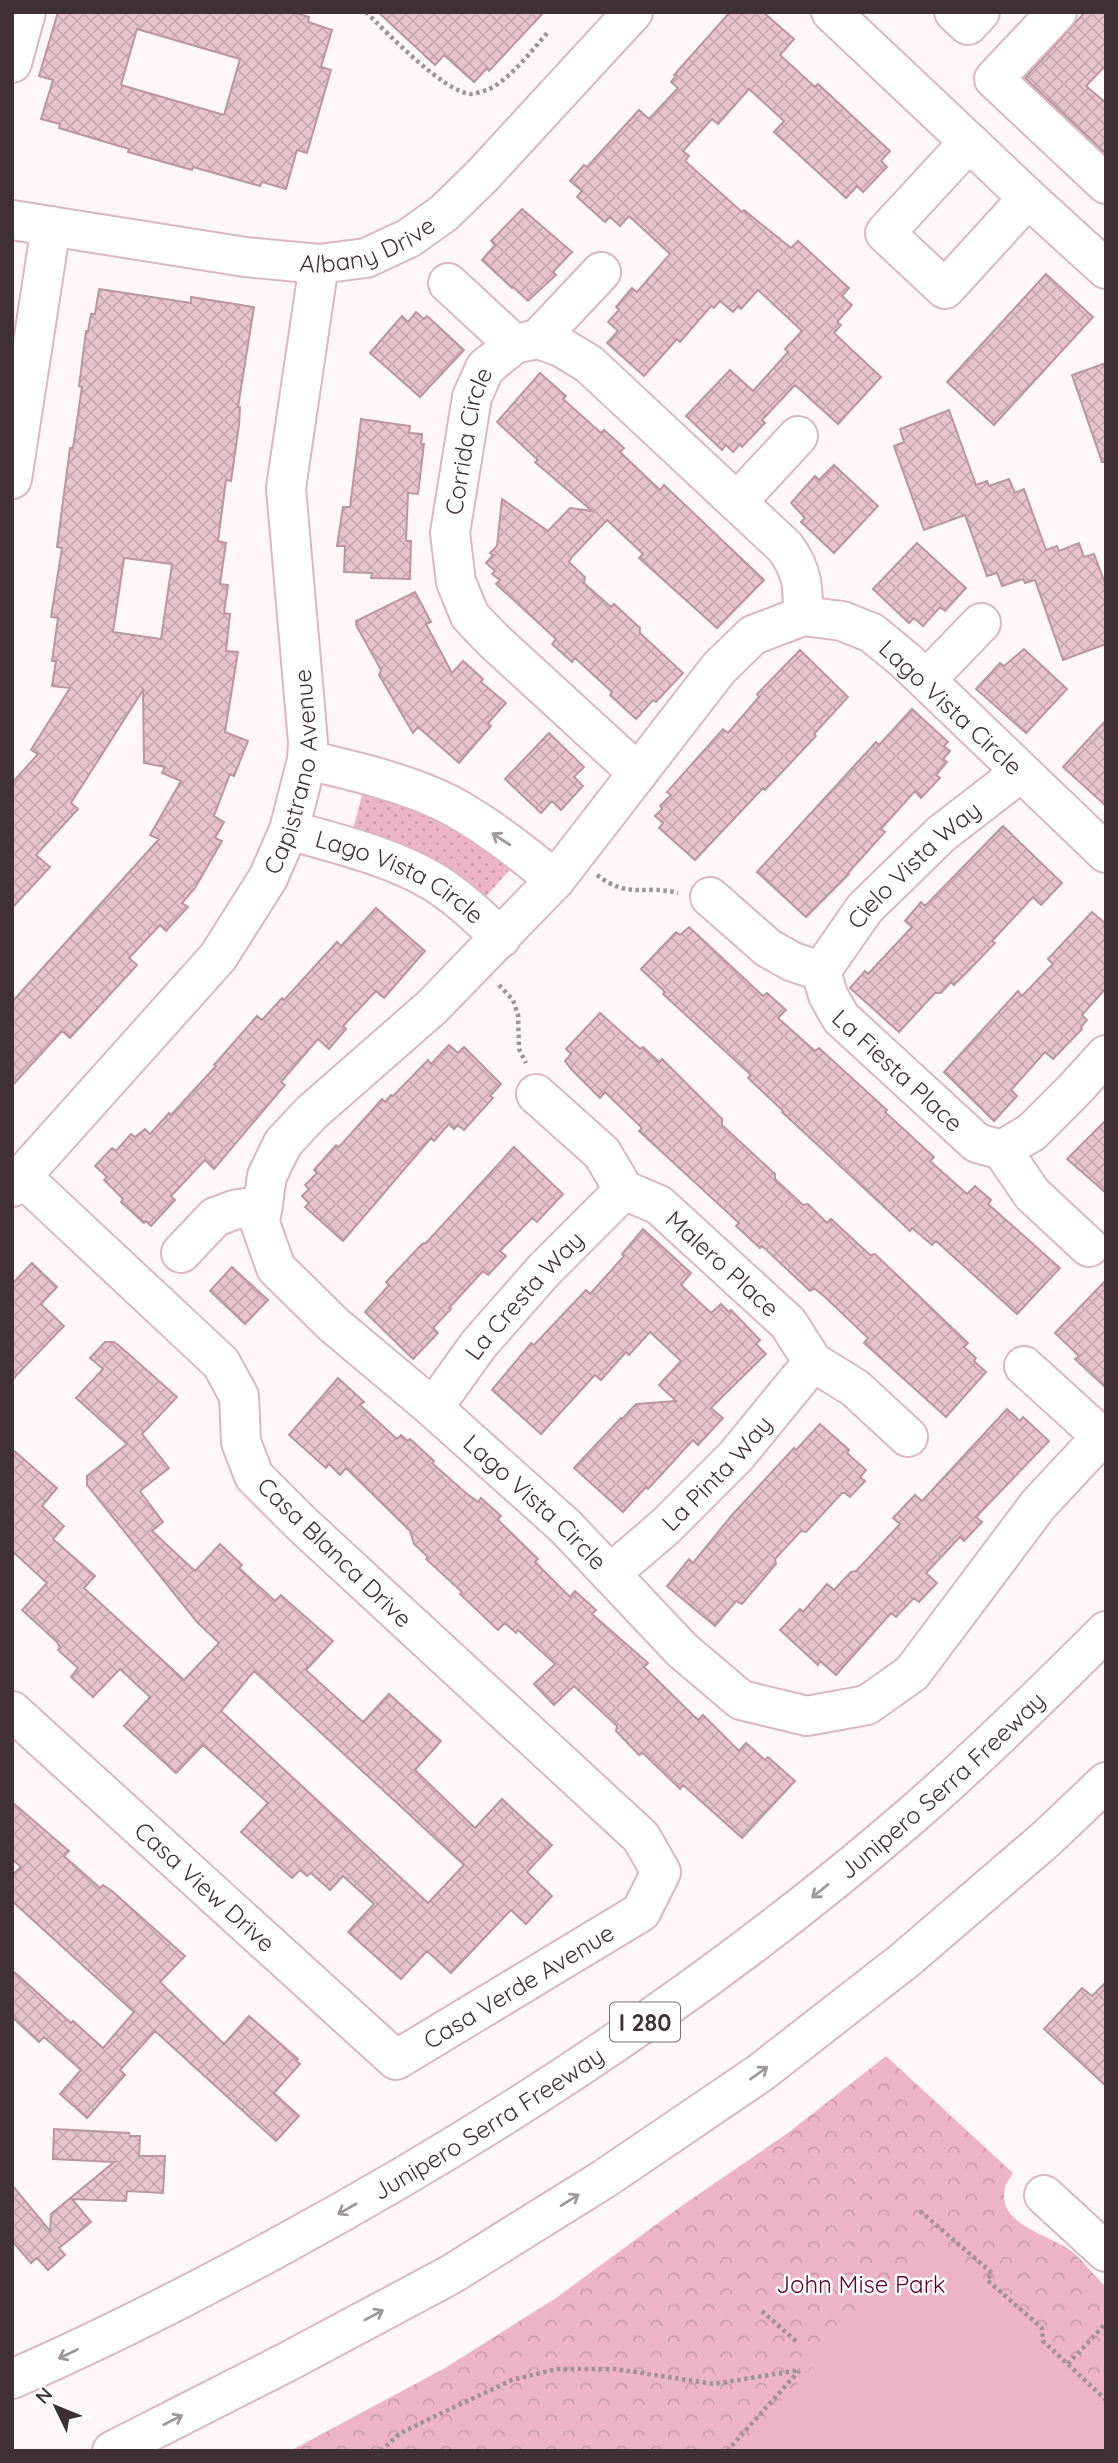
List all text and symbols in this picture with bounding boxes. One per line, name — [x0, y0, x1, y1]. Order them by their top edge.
street label: Albany Drive — [298, 210, 440, 279]
street label: Corrida Circle — [438, 362, 498, 517]
street label: Lago Vista Circle — [873, 633, 1029, 781]
street label: Capistrano Avenue — [257, 668, 323, 879]
street label: Cielo Vista Way — [840, 794, 986, 934]
street label: Lago Vista Circle — [312, 823, 490, 930]
one-way arrow — [491, 831, 511, 845]
street label: La Fiesta Place — [826, 1003, 970, 1138]
street label: Malero Place — [660, 1204, 786, 1323]
street label: La Cresta Way — [458, 1224, 590, 1365]
street label: La Pinta Way — [655, 1409, 778, 1537]
street label: Lago Vista Circle — [458, 1428, 613, 1576]
street label: Casa Blanca Drive — [251, 1471, 419, 1633]
street label: Junipero Serra Freeway — [833, 1685, 1051, 1885]
street label: Casa View Drive — [128, 1815, 282, 1958]
one-way arrow — [811, 1883, 829, 1899]
street label: Casa Verde Avenue — [418, 1917, 619, 2055]
road number: I 280 — [610, 2002, 680, 2041]
street label: Junipero Serra Freeway — [367, 2040, 609, 2206]
one-way arrow — [749, 2066, 768, 2080]
one-way arrow — [560, 2192, 580, 2206]
one-way arrow — [337, 2203, 358, 2216]
park label: John Mise Park — [776, 2269, 946, 2299]
one-way arrow — [364, 2308, 384, 2322]
one-way arrow — [58, 2348, 79, 2362]
north arrow — [21, 2372, 91, 2442]
text: N — [30, 2382, 57, 2409]
one-way arrow — [162, 2413, 183, 2427]

